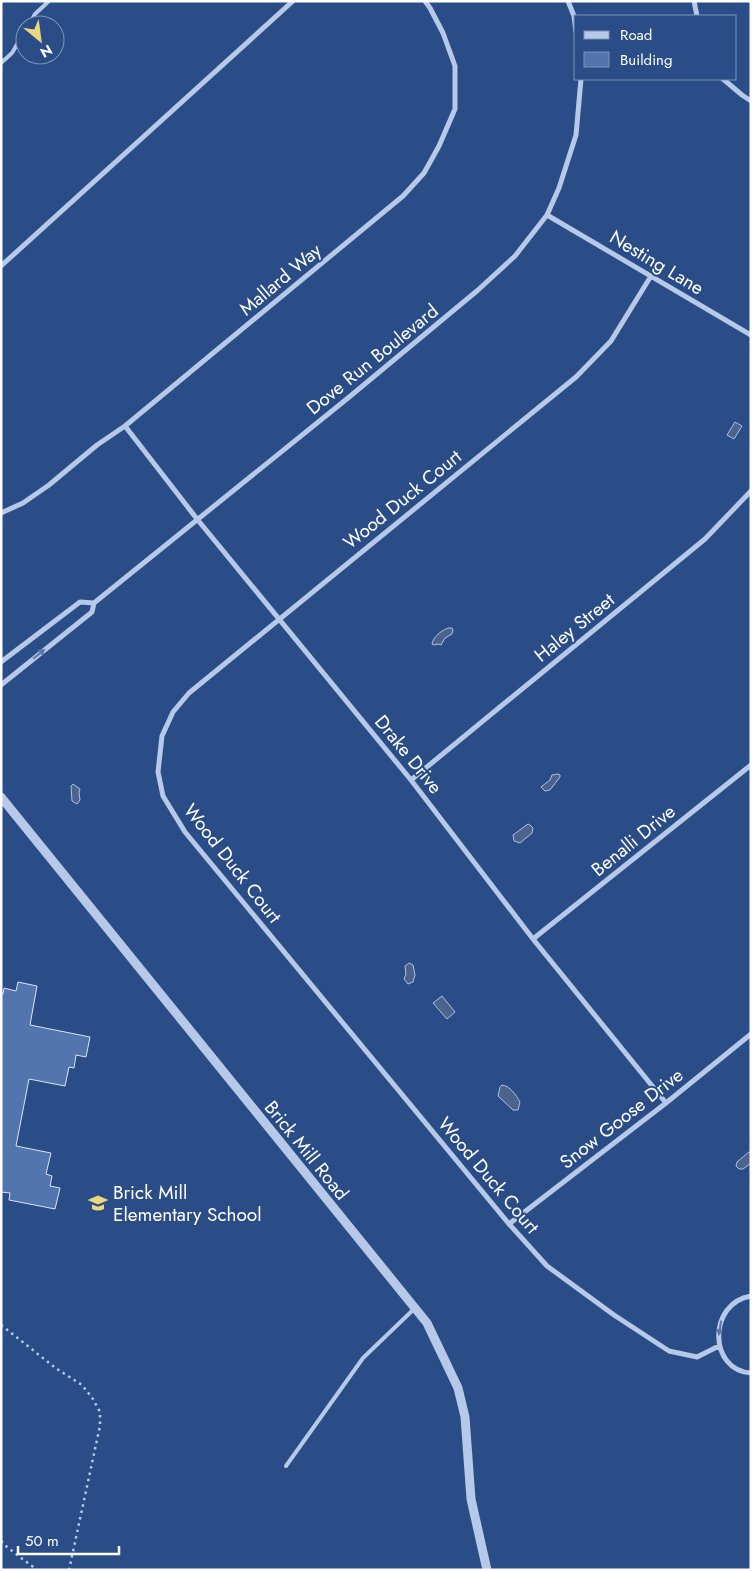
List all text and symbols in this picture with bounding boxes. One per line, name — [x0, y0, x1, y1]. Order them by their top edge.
north arrow — [15, 15, 65, 65]
legend — [574, 15, 737, 80]
text: Road — [620, 24, 652, 46]
text: N — [37, 40, 56, 63]
text: Building — [620, 49, 672, 71]
street label: Nesting Lane — [605, 224, 709, 301]
street label: Mallard Way — [233, 237, 328, 322]
street label: Dove Run Boulevard — [301, 298, 444, 421]
street label: Wood Duck Court — [337, 443, 468, 556]
street label: Haley Street — [529, 586, 620, 668]
one-way arrow — [32, 649, 45, 660]
street label: Drake Drive — [368, 709, 449, 800]
street label: Wood Duck Court — [177, 798, 288, 929]
street label: Benalli Drive — [586, 798, 681, 883]
street label: Snow Goose Drive — [554, 1061, 689, 1175]
street label: Brick Mill Road — [258, 1095, 355, 1206]
street label: Wood Duck Court — [432, 1111, 546, 1240]
place label: Brick Mill Elementary School — [113, 1179, 262, 1228]
school or university icon: Brick Mill Elementary School — [87, 1192, 109, 1214]
one-way arrow — [716, 1321, 724, 1337]
scale bar — [18, 1524, 119, 1556]
text: 50 m — [25, 1530, 59, 1552]

